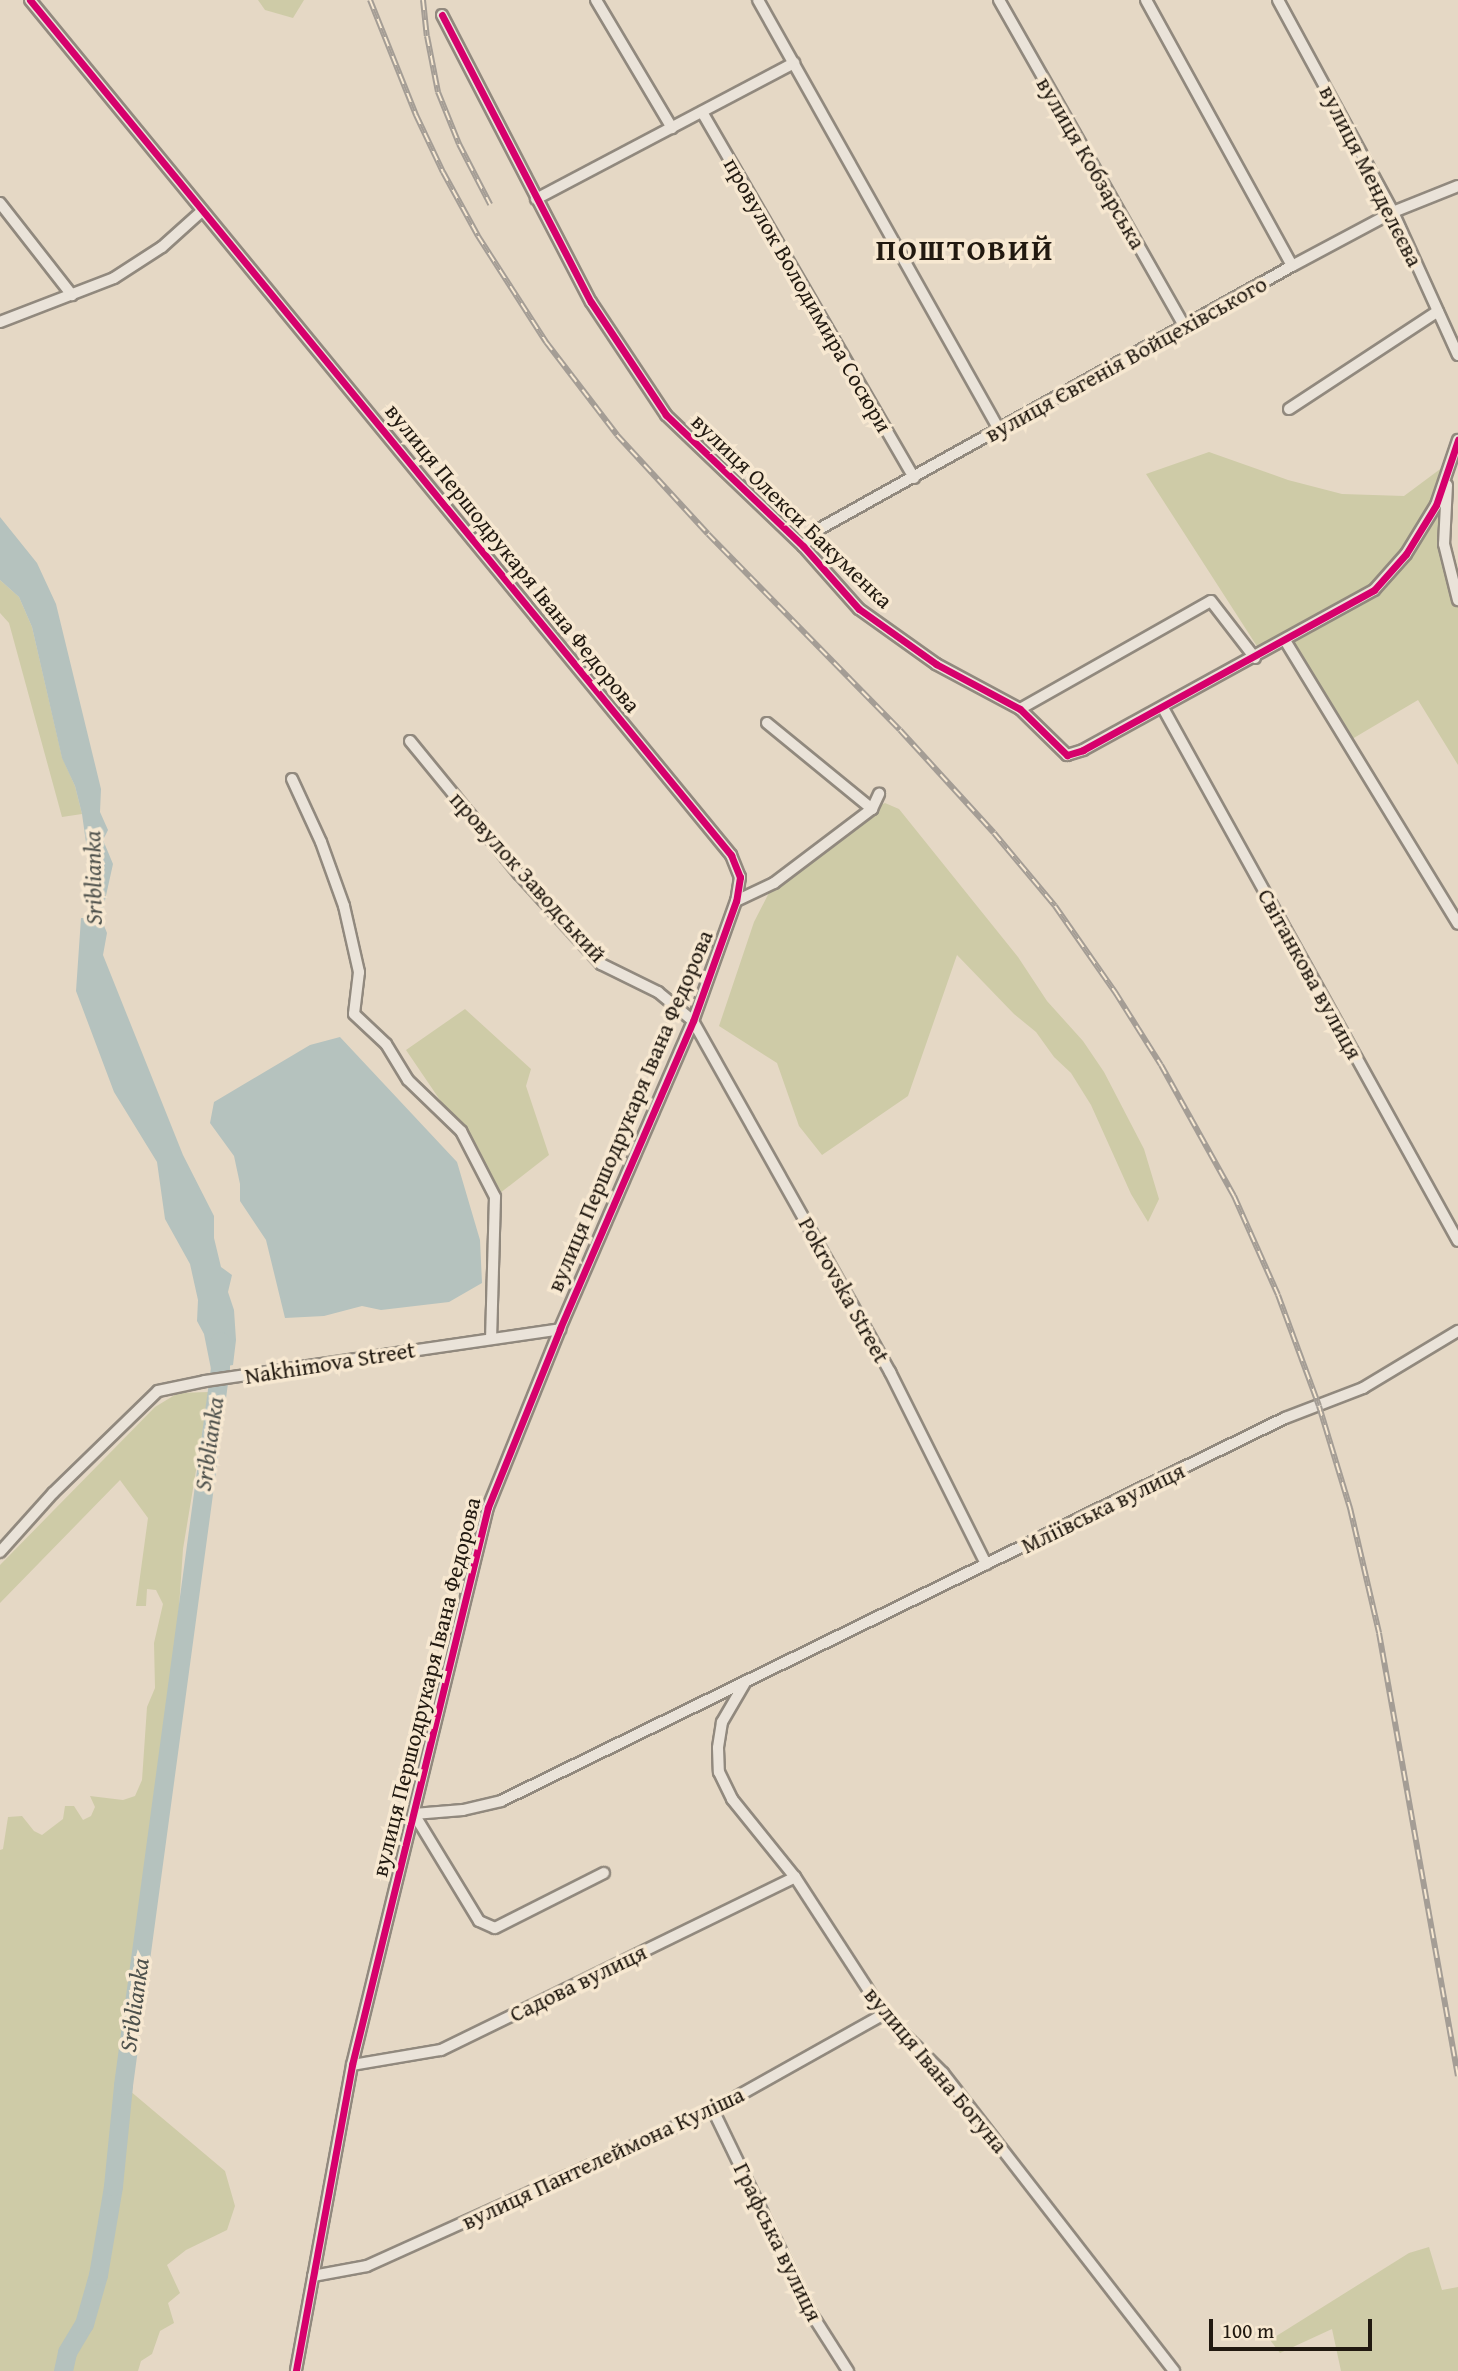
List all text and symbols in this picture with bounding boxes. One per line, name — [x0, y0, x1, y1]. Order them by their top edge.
street label: вулиця Кобзарська — [1031, 72, 1151, 254]
street label: вулиця Менделєєва — [1313, 81, 1429, 271]
street label: провулок Володимира Сосюри — [718, 153, 898, 437]
district label: ПОШТОВИЙ — [877, 231, 1053, 267]
street label: вулиця Євгенія Войцехівського — [980, 270, 1272, 448]
street label: вулиця Першодрукаря Івана Федорова — [380, 398, 646, 718]
street label: вулиця Олекси Бакуменка — [686, 408, 898, 614]
street label: провулок Заводський — [444, 786, 612, 968]
water label: Sriblianka — [78, 830, 108, 926]
street label: Світанкова вулиця — [1252, 884, 1368, 1064]
street label: вулиця Першодрукаря Івана Федорова — [541, 926, 719, 1296]
street label: Pokrovska Street — [793, 1212, 895, 1368]
street label: Nakhimova Street — [243, 1336, 417, 1390]
water label: Sriblianka — [188, 1395, 230, 1493]
street label: Мліївська вулиця — [1017, 1456, 1189, 1560]
street label: вулиця Першодрукаря Івана Федорова — [365, 1495, 487, 1879]
street label: Садова вулиця — [505, 1938, 651, 2028]
water label: Sriblianka — [113, 1956, 155, 2054]
street label: вулиця Івана Богуна — [859, 1981, 1013, 2159]
street label: вулиця Пантелеймона Куліша — [458, 2080, 748, 2236]
street label: Графська вулиця — [728, 2158, 828, 2326]
scale bar — [1213, 2304, 1376, 2348]
text: 100 m — [1222, 2315, 1274, 2346]

